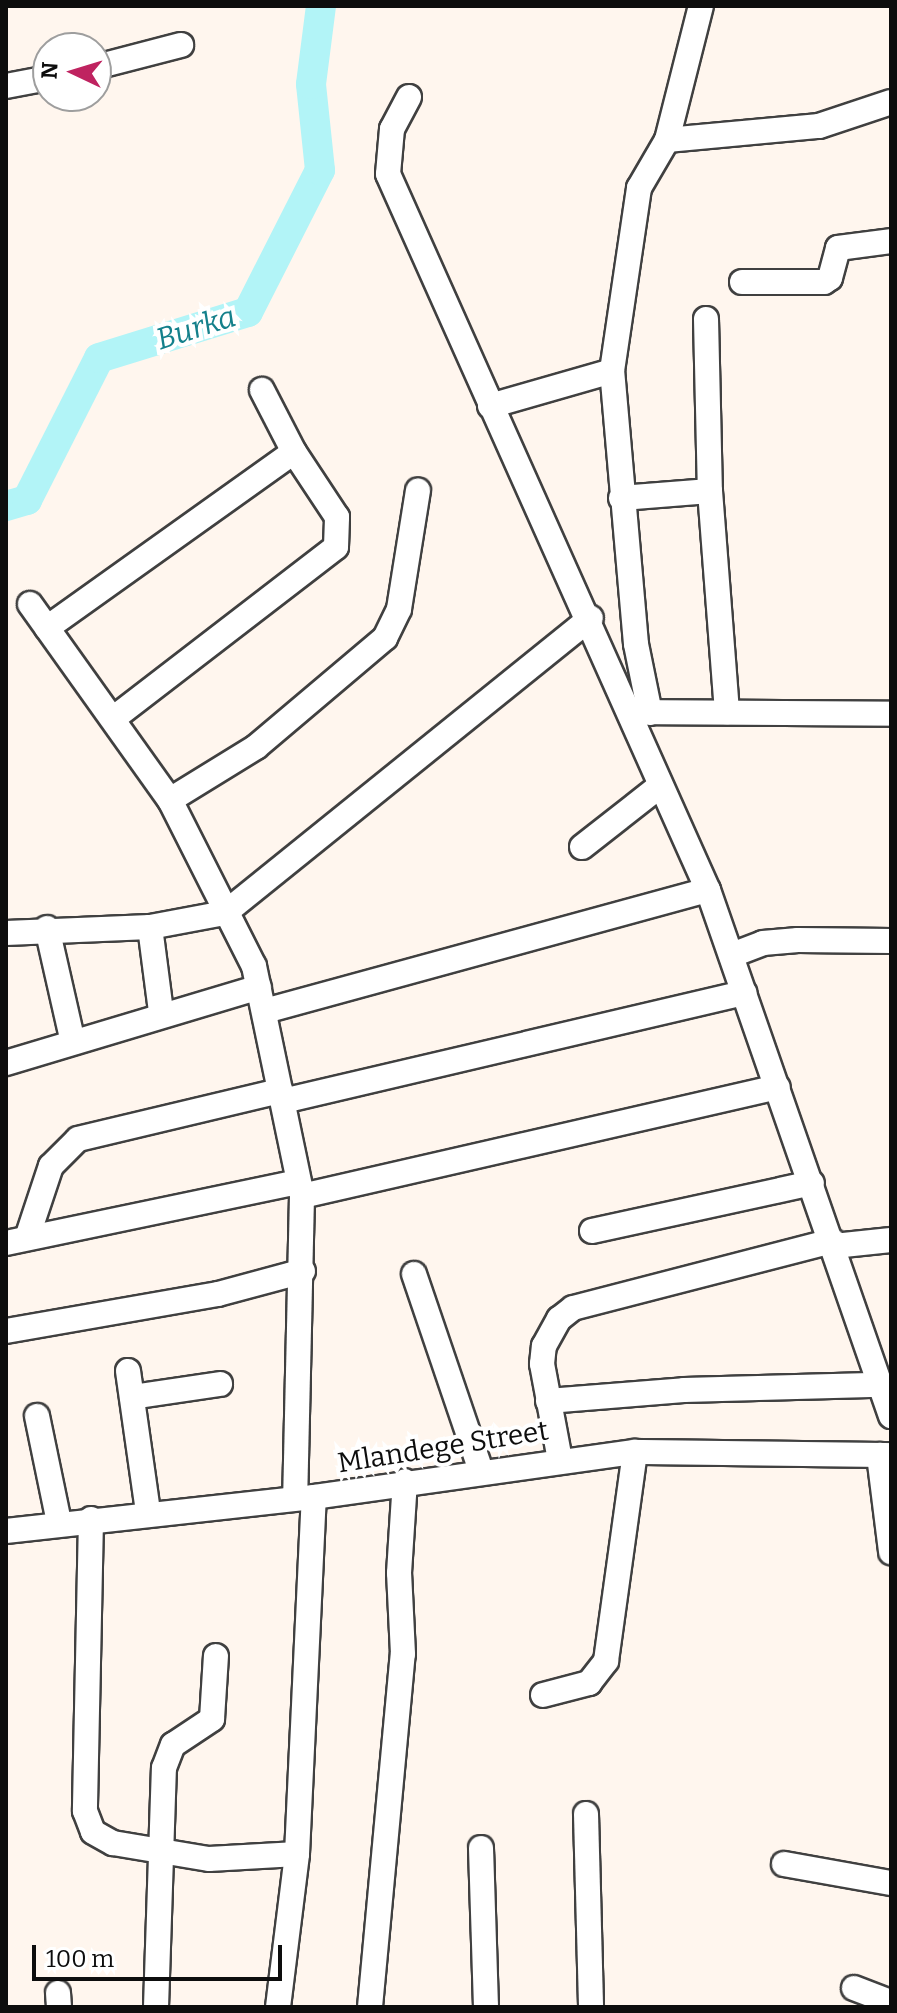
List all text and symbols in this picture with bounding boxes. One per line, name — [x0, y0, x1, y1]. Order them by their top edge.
north arrow — [32, 32, 112, 112]
text: N — [35, 61, 64, 80]
water label: Burka — [152, 298, 240, 358]
street label: Mlandege Street — [335, 1414, 551, 1480]
scale bar — [36, 1929, 286, 1979]
text: 100 m — [46, 1945, 114, 1973]

